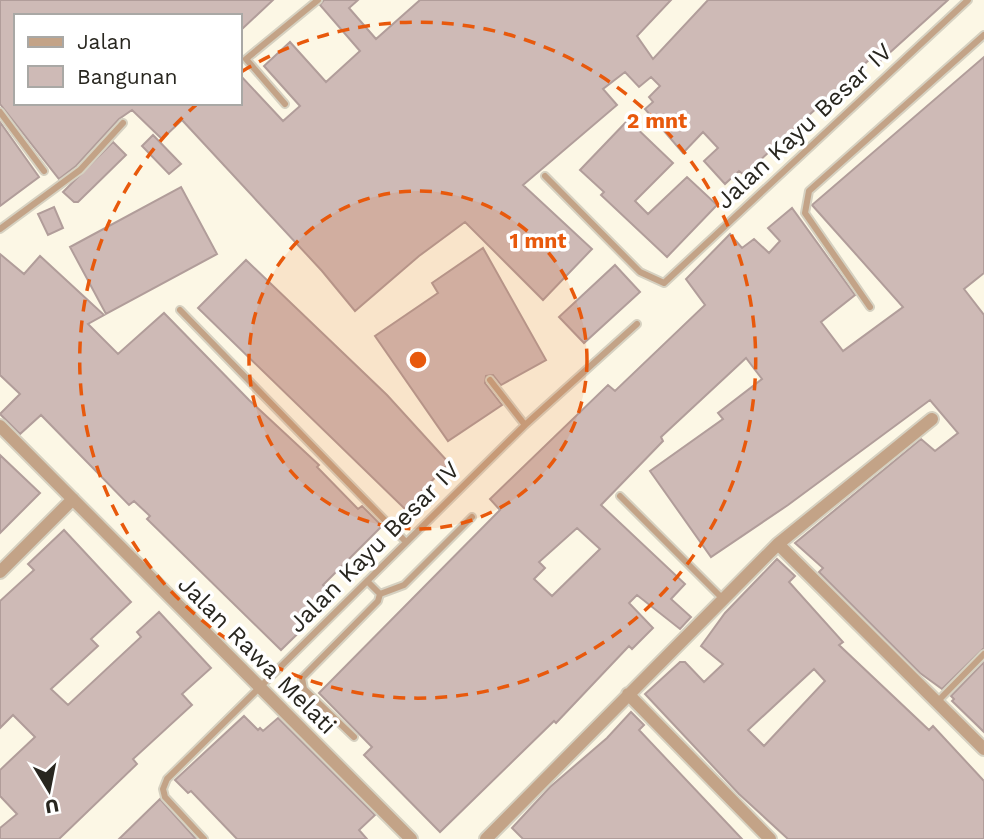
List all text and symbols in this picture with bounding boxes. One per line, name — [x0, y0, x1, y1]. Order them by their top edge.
legend — [14, 14, 242, 105]
text: Jalan — [77, 29, 132, 54]
street label: Jalan Kayu Besar IV — [710, 37, 898, 215]
text: Bangunan — [77, 64, 178, 89]
text: 2 mnt — [627, 108, 687, 133]
text: 1 mnt — [510, 228, 566, 253]
centre of rings — [406, 348, 430, 372]
street label: Jalan Kayu Besar IV — [283, 456, 465, 638]
street label: Jalan Rawa Melati — [172, 570, 342, 740]
north arrow — [14, 755, 84, 825]
text: U — [43, 794, 61, 819]

